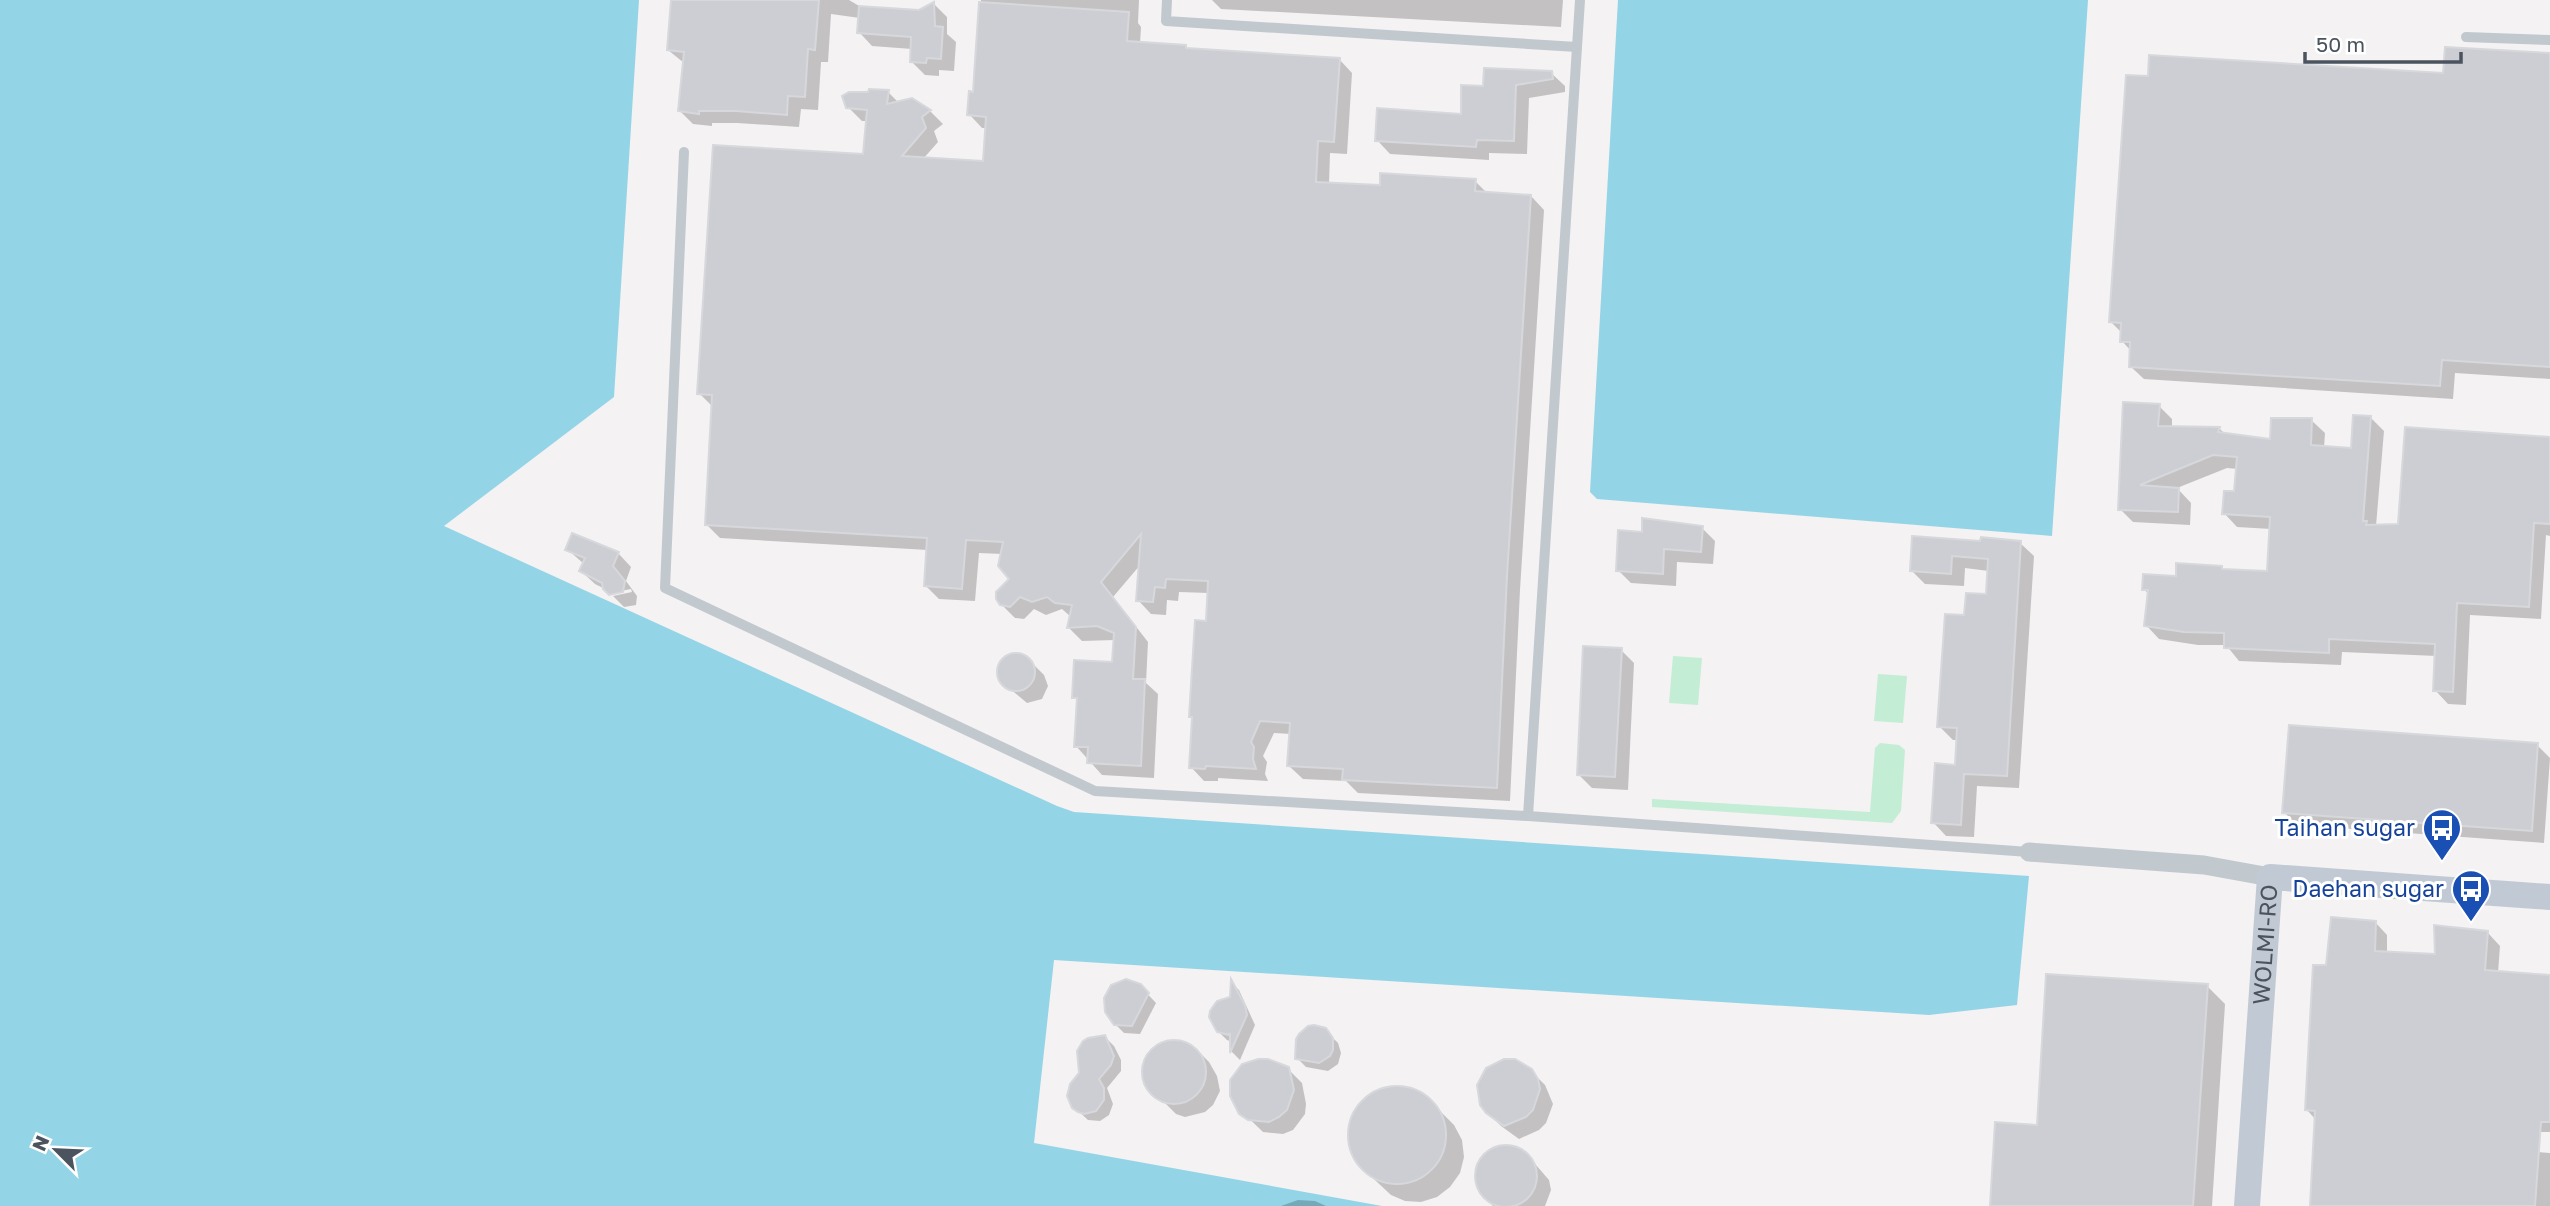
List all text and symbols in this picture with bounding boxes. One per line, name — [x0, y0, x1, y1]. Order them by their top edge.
scale bar — [2305, 21, 2461, 65]
text: 50 m — [2316, 31, 2365, 57]
bus stop icon: Taihan sugar — [2421, 807, 2463, 862]
place label: Taihan sugar — [2274, 813, 2415, 841]
bus stop icon: Daehan sugar — [2450, 868, 2492, 923]
place label: Daehan sugar — [2292, 874, 2444, 902]
street label: WOLMI-RO — [2246, 884, 2282, 1006]
north arrow — [21, 1115, 91, 1185]
text: N — [27, 1132, 53, 1154]

